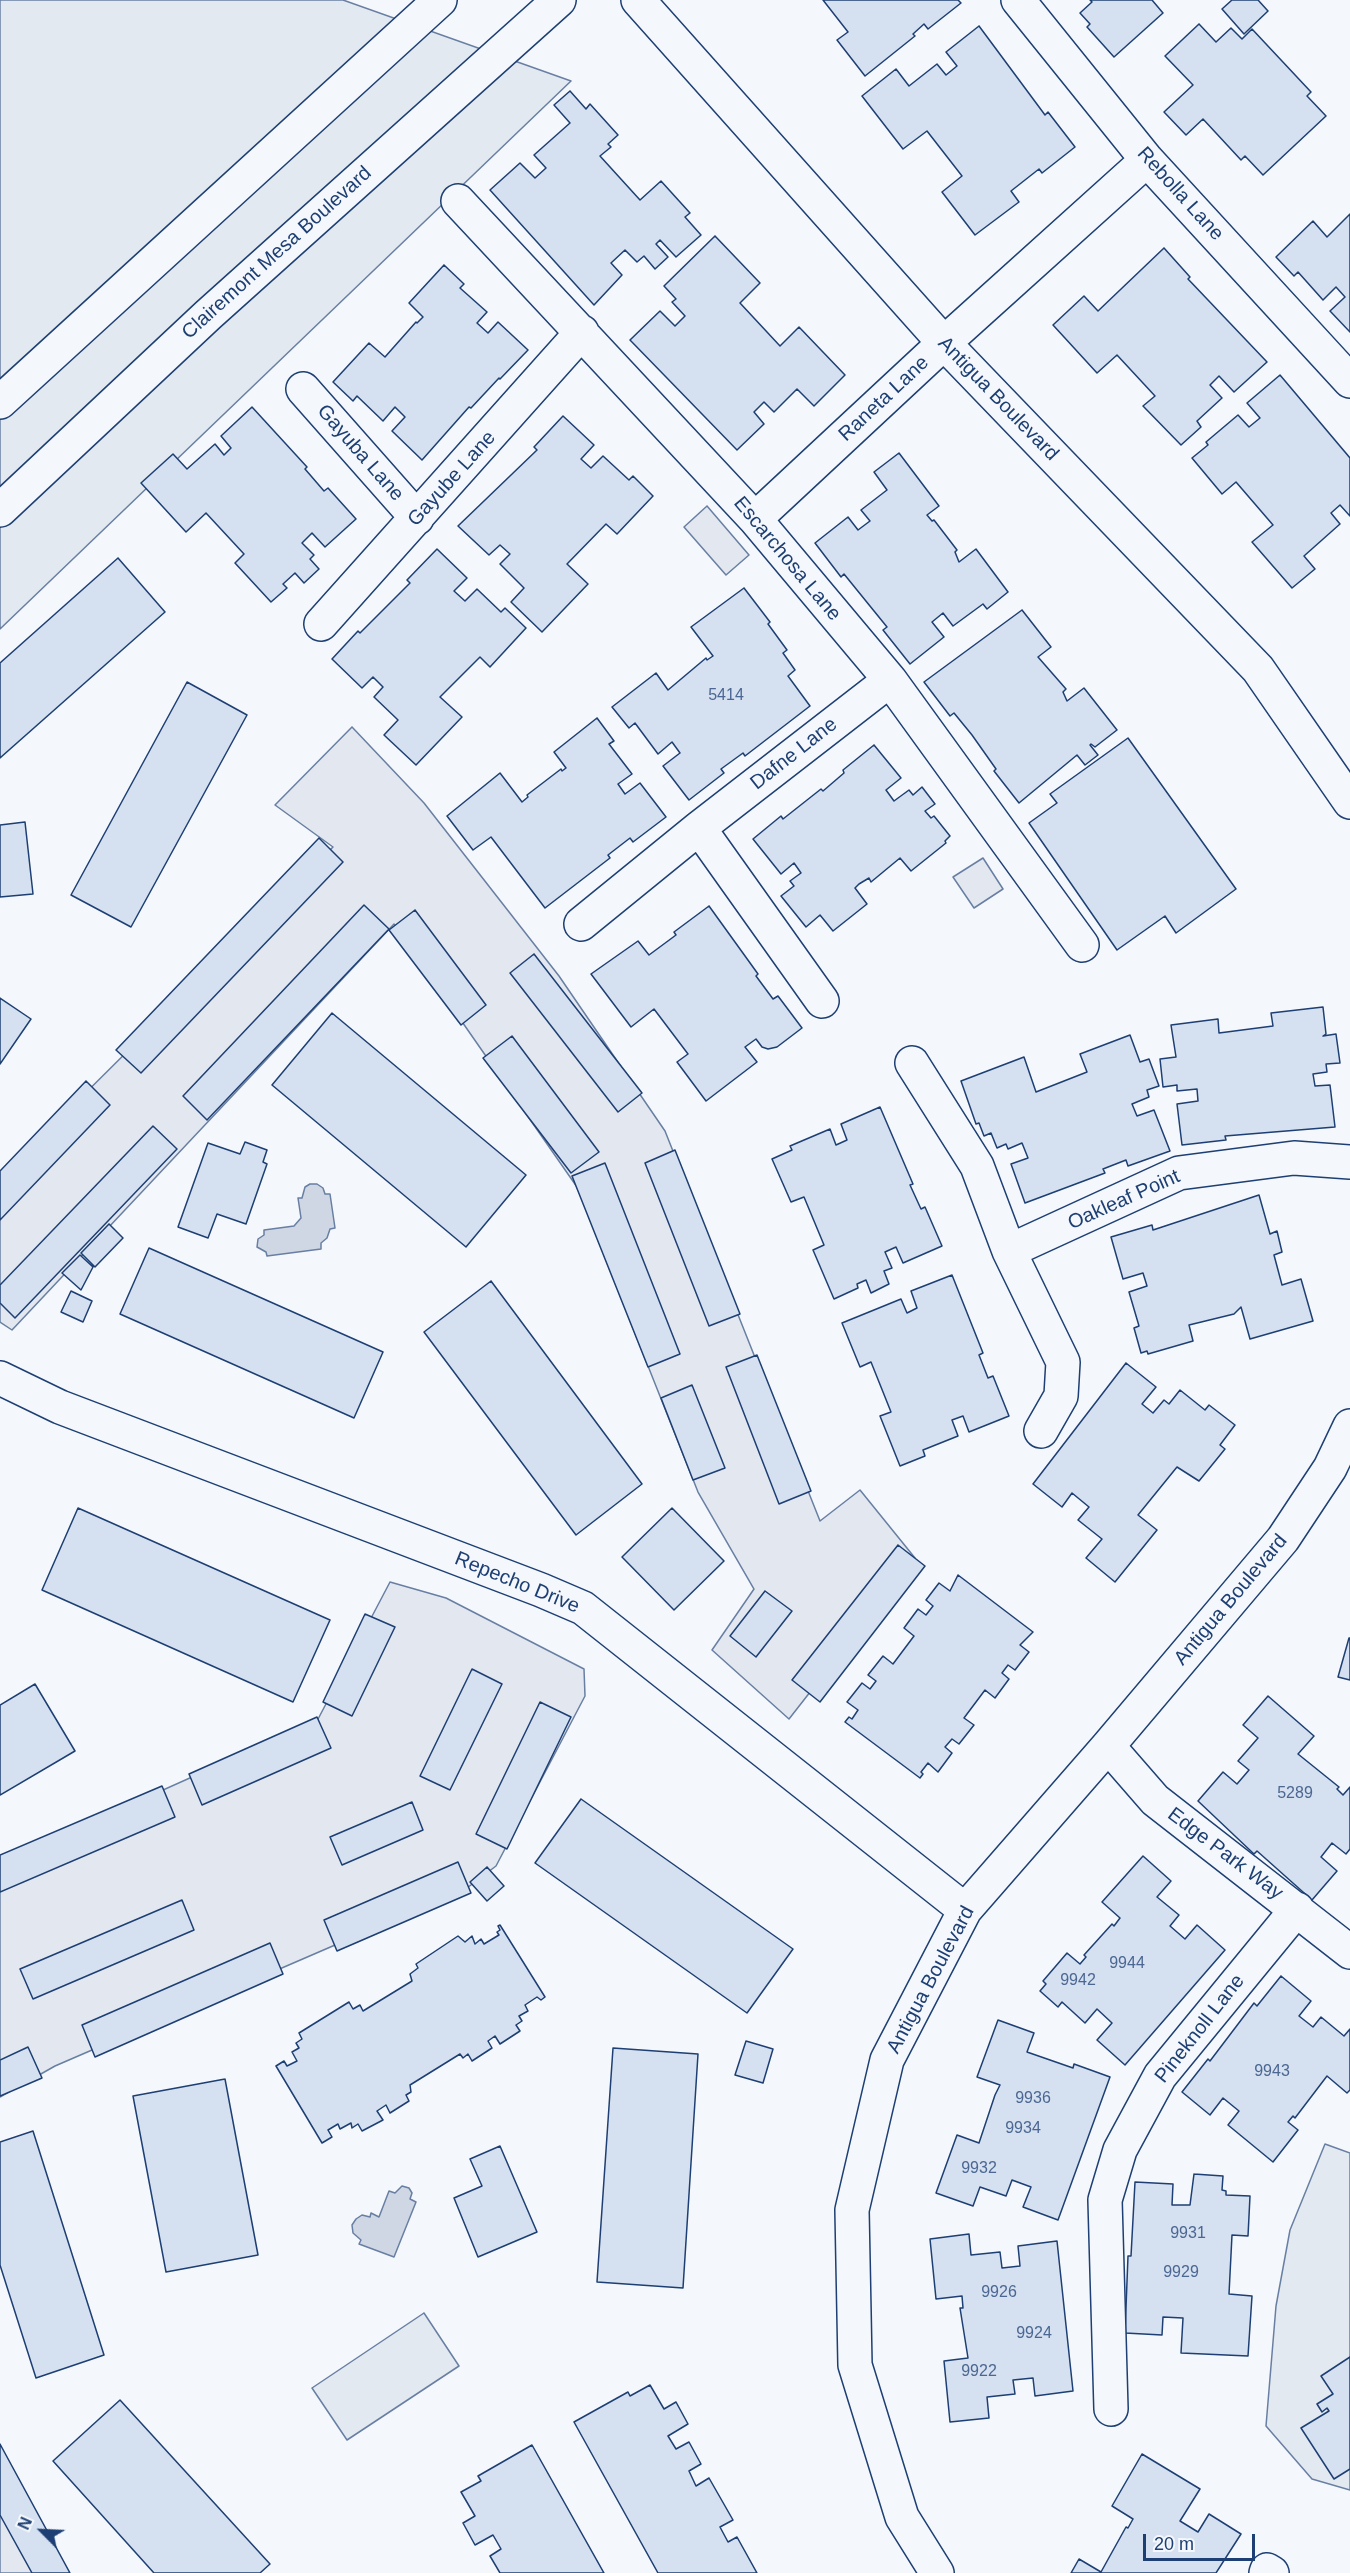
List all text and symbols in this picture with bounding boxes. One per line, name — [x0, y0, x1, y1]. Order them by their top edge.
street label: Rebolla Lane — [1132, 142, 1228, 246]
street label: Clairemont Mesa Boulevard — [177, 162, 377, 344]
street label: Antigua Boulevard — [933, 332, 1063, 466]
street label: Raneta Lane — [834, 351, 934, 447]
street label: Gayuba Lane — [312, 400, 408, 506]
street label: Gayube Lane — [403, 426, 501, 532]
street label: Escarchosa Lane — [728, 492, 846, 626]
house number: 5414 — [708, 686, 744, 706]
street label: Dafne Lane — [746, 713, 842, 795]
street label: Oakleaf Point — [1064, 1165, 1184, 1235]
street label: Antigua Boulevard — [1169, 1530, 1293, 1670]
street label: Repecho Drive — [451, 1547, 583, 1619]
house number: 5289 — [1277, 1784, 1313, 1804]
street label: Edge Park Way — [1163, 1803, 1287, 1905]
street label: Antigua Boulevard — [882, 1902, 980, 2058]
house number: 9944 — [1109, 1954, 1145, 1974]
street label: Pineknoll Lane — [1150, 1970, 1250, 2088]
house number: 9942 — [1060, 1971, 1096, 1991]
house number: 9943 — [1254, 2062, 1290, 2082]
house number: 9936 — [1015, 2089, 1051, 2109]
house number: 9934 — [1005, 2119, 1041, 2139]
house number: 9932 — [961, 2159, 997, 2179]
house number: 9931 — [1170, 2224, 1206, 2244]
house number: 9929 — [1163, 2263, 1199, 2283]
house number: 9926 — [981, 2283, 1017, 2303]
house number: 9924 — [1016, 2324, 1052, 2344]
house number: 9922 — [961, 2362, 997, 2382]
north arrow — [12, 2501, 72, 2561]
text: N — [15, 2515, 35, 2532]
scale bar — [1146, 2522, 1258, 2560]
text: 20 m — [1154, 2534, 1194, 2554]

